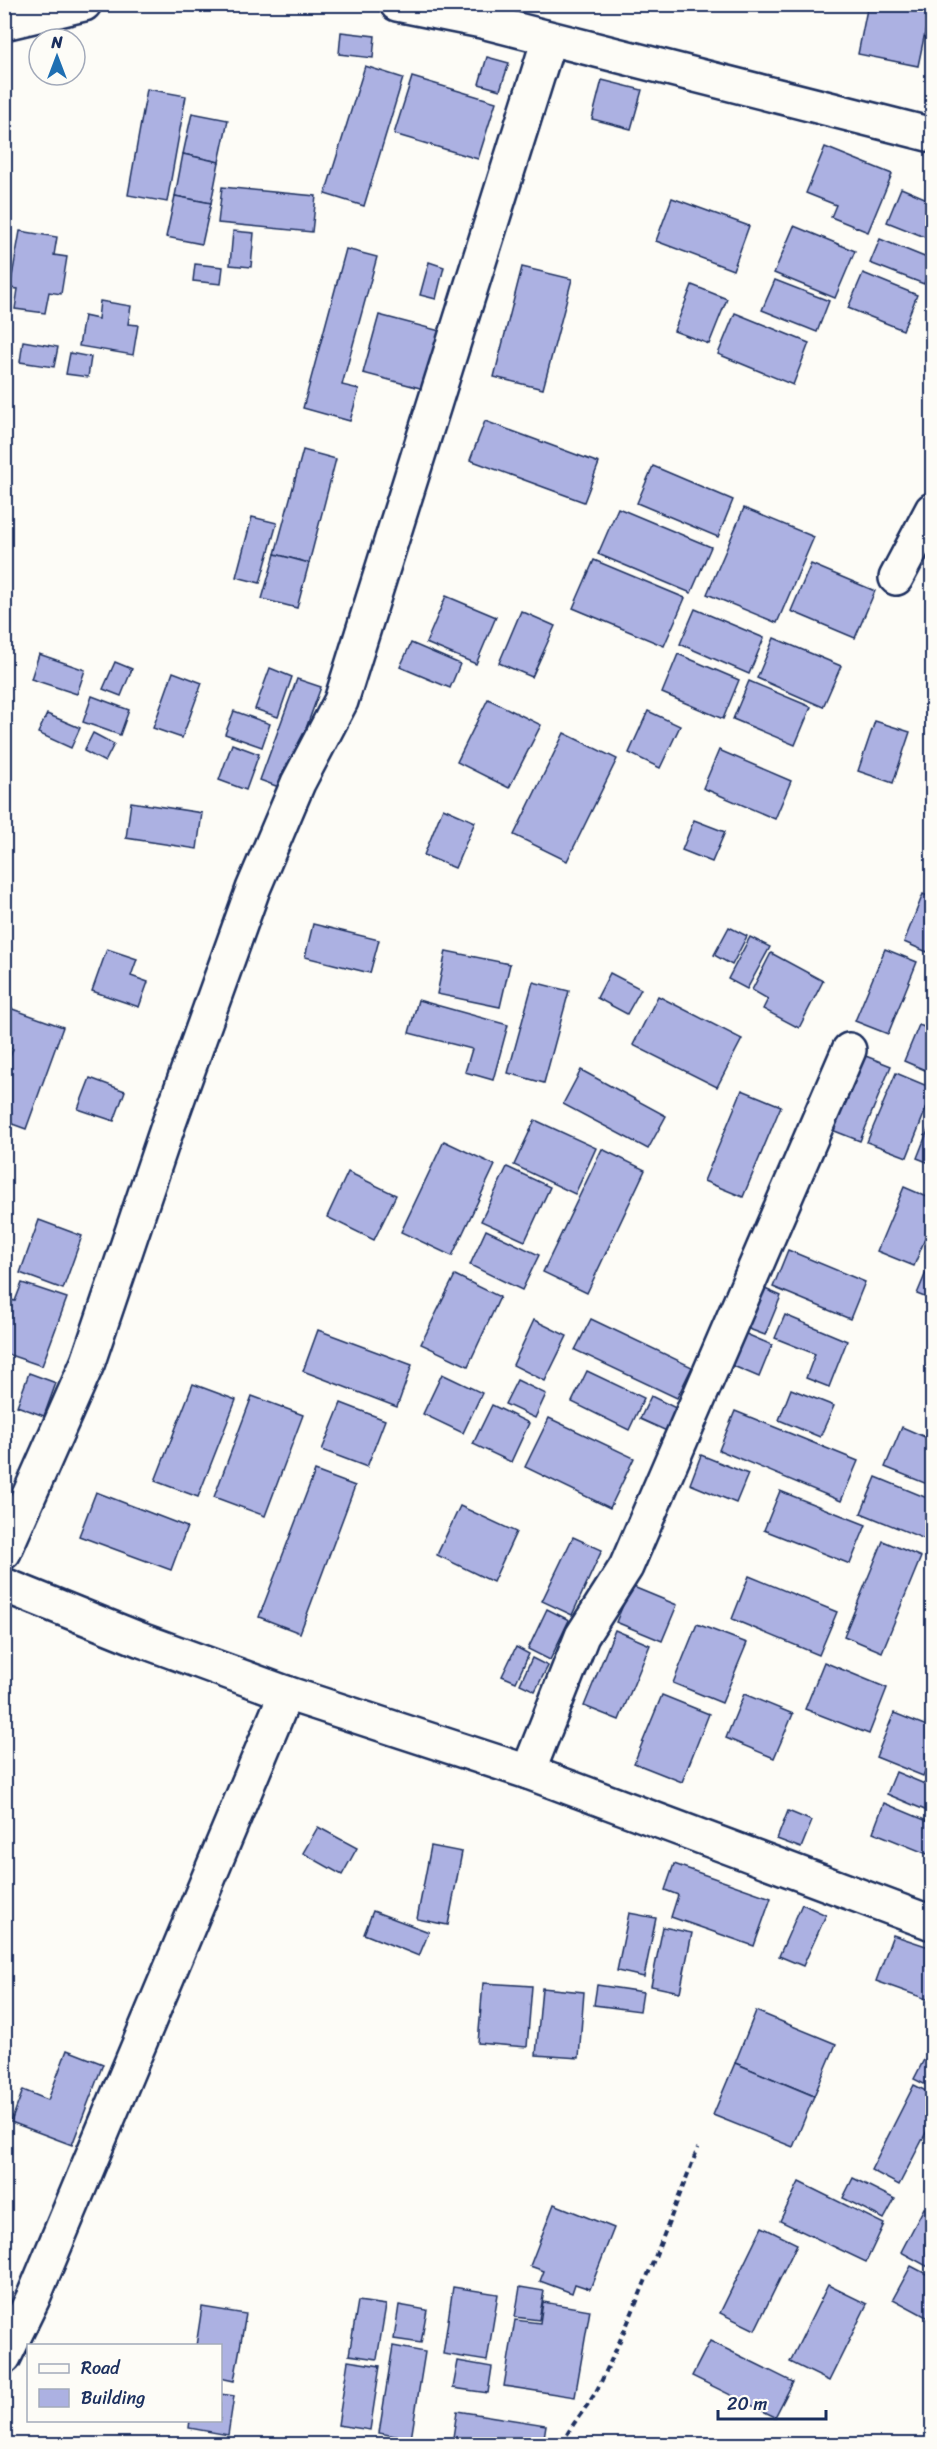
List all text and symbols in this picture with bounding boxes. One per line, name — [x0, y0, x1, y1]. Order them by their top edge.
north arrow — [27, 27, 87, 87]
text: N — [50, 28, 63, 57]
legend — [27, 2344, 222, 2422]
text: Road — [81, 2352, 121, 2384]
text: Building — [81, 2382, 145, 2414]
scale bar — [718, 2383, 826, 2421]
text: 20 m — [727, 2388, 767, 2420]

